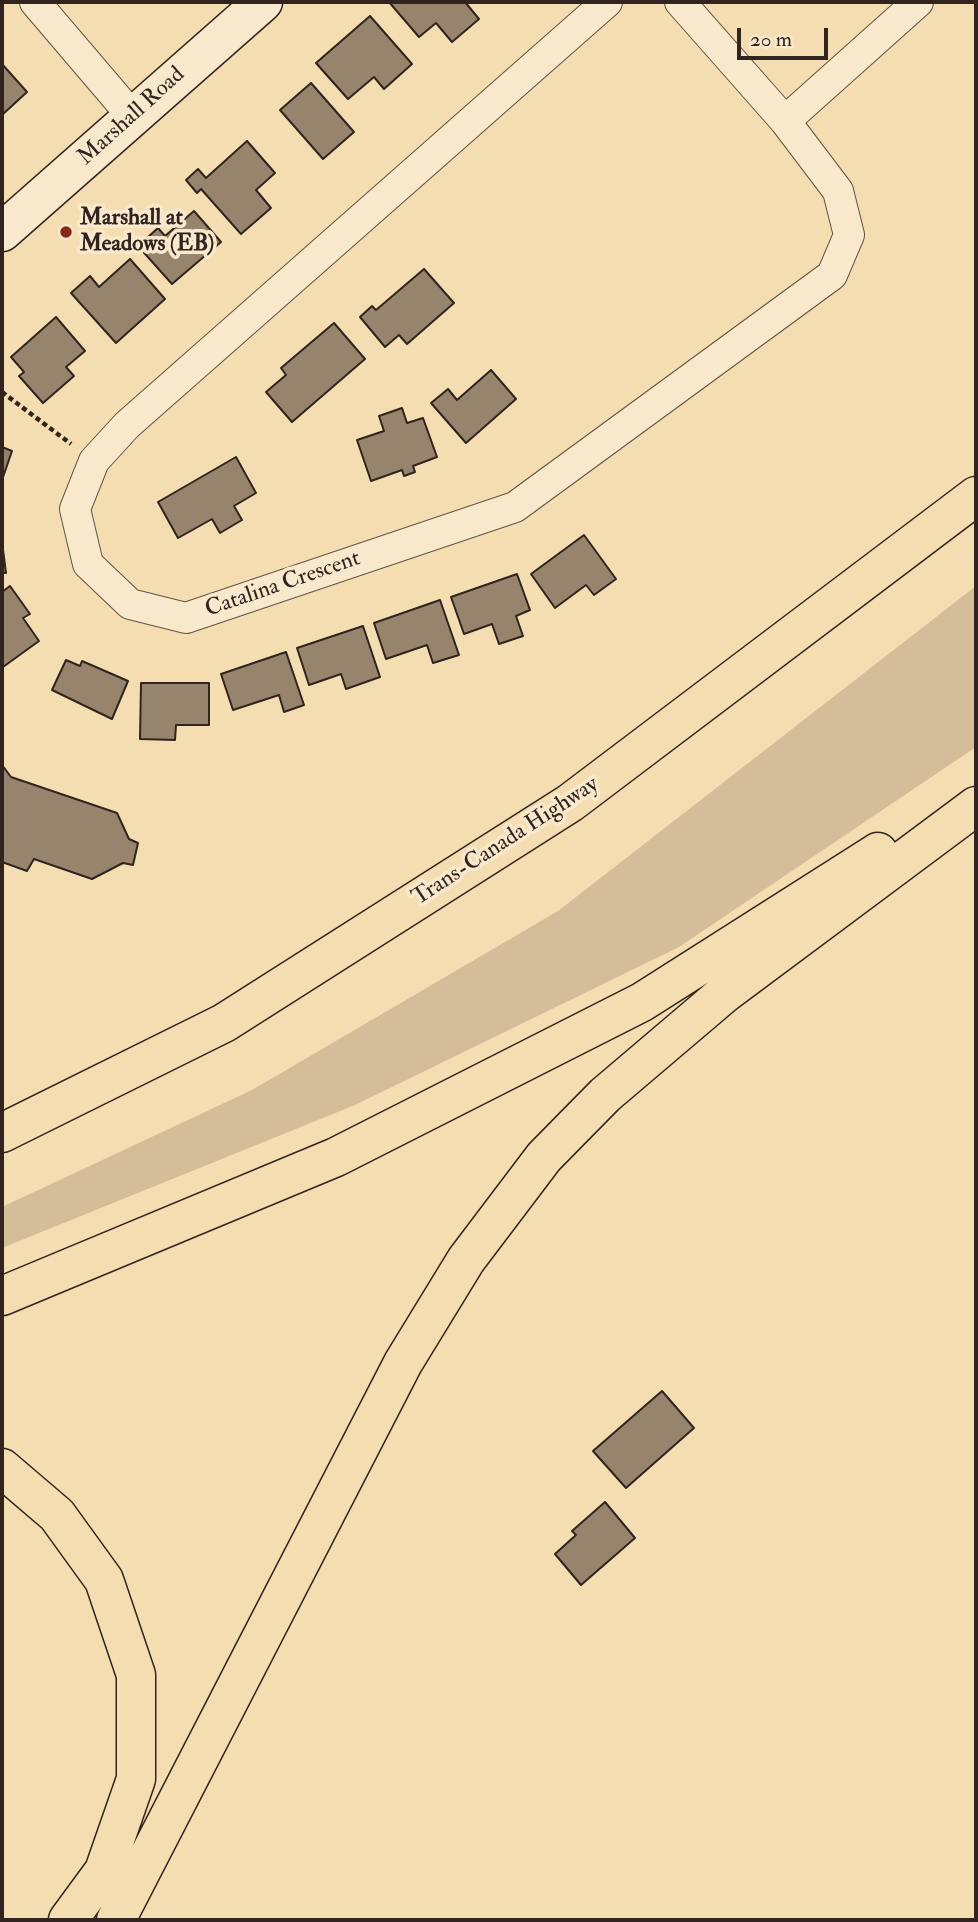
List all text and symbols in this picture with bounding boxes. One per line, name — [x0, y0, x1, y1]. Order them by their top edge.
scale bar — [740, 14, 831, 58]
text: 20 m — [750, 26, 792, 53]
street label: Marshall Road — [73, 62, 191, 172]
place label: Marshall at Meadows (EB) — [80, 205, 214, 259]
marker: Marshall at Meadows (EB) — [58, 224, 74, 240]
street label: Catalina Crescent — [202, 546, 364, 624]
street label: Trans-Canada Highway — [408, 771, 604, 913]

